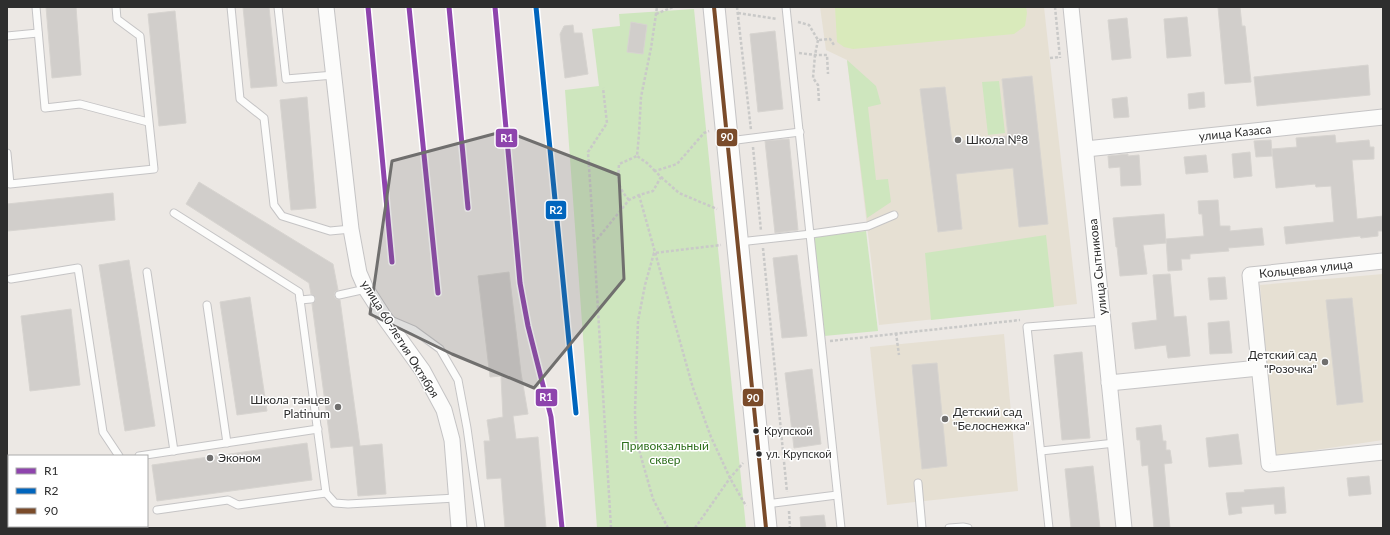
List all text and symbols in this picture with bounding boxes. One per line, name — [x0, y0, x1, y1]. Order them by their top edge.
street label: улица Казаса — [1198, 121, 1272, 144]
line badge: R1 — [495, 128, 518, 148]
line badge: 90 — [716, 128, 738, 147]
text: 90 — [721, 130, 734, 143]
text: R1 — [500, 131, 514, 144]
place label: Школа №8 — [966, 132, 1028, 147]
marker: Школа №8 — [953, 135, 963, 145]
line badge: R2 — [545, 200, 567, 220]
text: R2 — [549, 203, 563, 216]
street label: улица Сытникова — [1085, 218, 1110, 316]
street label: Кольцевая улица — [1258, 256, 1354, 281]
street label: улица 60-летия Октября — [358, 277, 443, 400]
place label: Детский сад "Розочка" — [1248, 347, 1318, 376]
marker: Детский сад "Розочка" — [1320, 357, 1330, 367]
line badge: R1 — [535, 388, 558, 407]
line badge: 90 — [742, 388, 764, 407]
text: R1 — [539, 390, 553, 403]
text: 90 — [747, 391, 760, 404]
place label: Школа танцев Platinum — [250, 392, 330, 421]
marker: Школа танцев Platinum — [333, 402, 343, 412]
place label: Детский сад "Белоснежка" — [953, 404, 1030, 433]
marker: Детский сад "Белоснежка" — [940, 414, 950, 424]
place label: Крупской — [764, 424, 812, 437]
marker: Крупской — [751, 426, 761, 436]
park label: Привокзальный сквер — [621, 438, 709, 467]
place label: ул. Крупской — [766, 447, 831, 460]
marker: ул. Крупской — [754, 449, 764, 459]
place label: Эконом — [218, 450, 261, 465]
marker: Эконом — [205, 453, 215, 463]
legend — [8, 455, 148, 527]
text: R1 — [44, 463, 59, 478]
text: R2 — [44, 483, 59, 498]
text: 90 — [44, 503, 58, 518]

